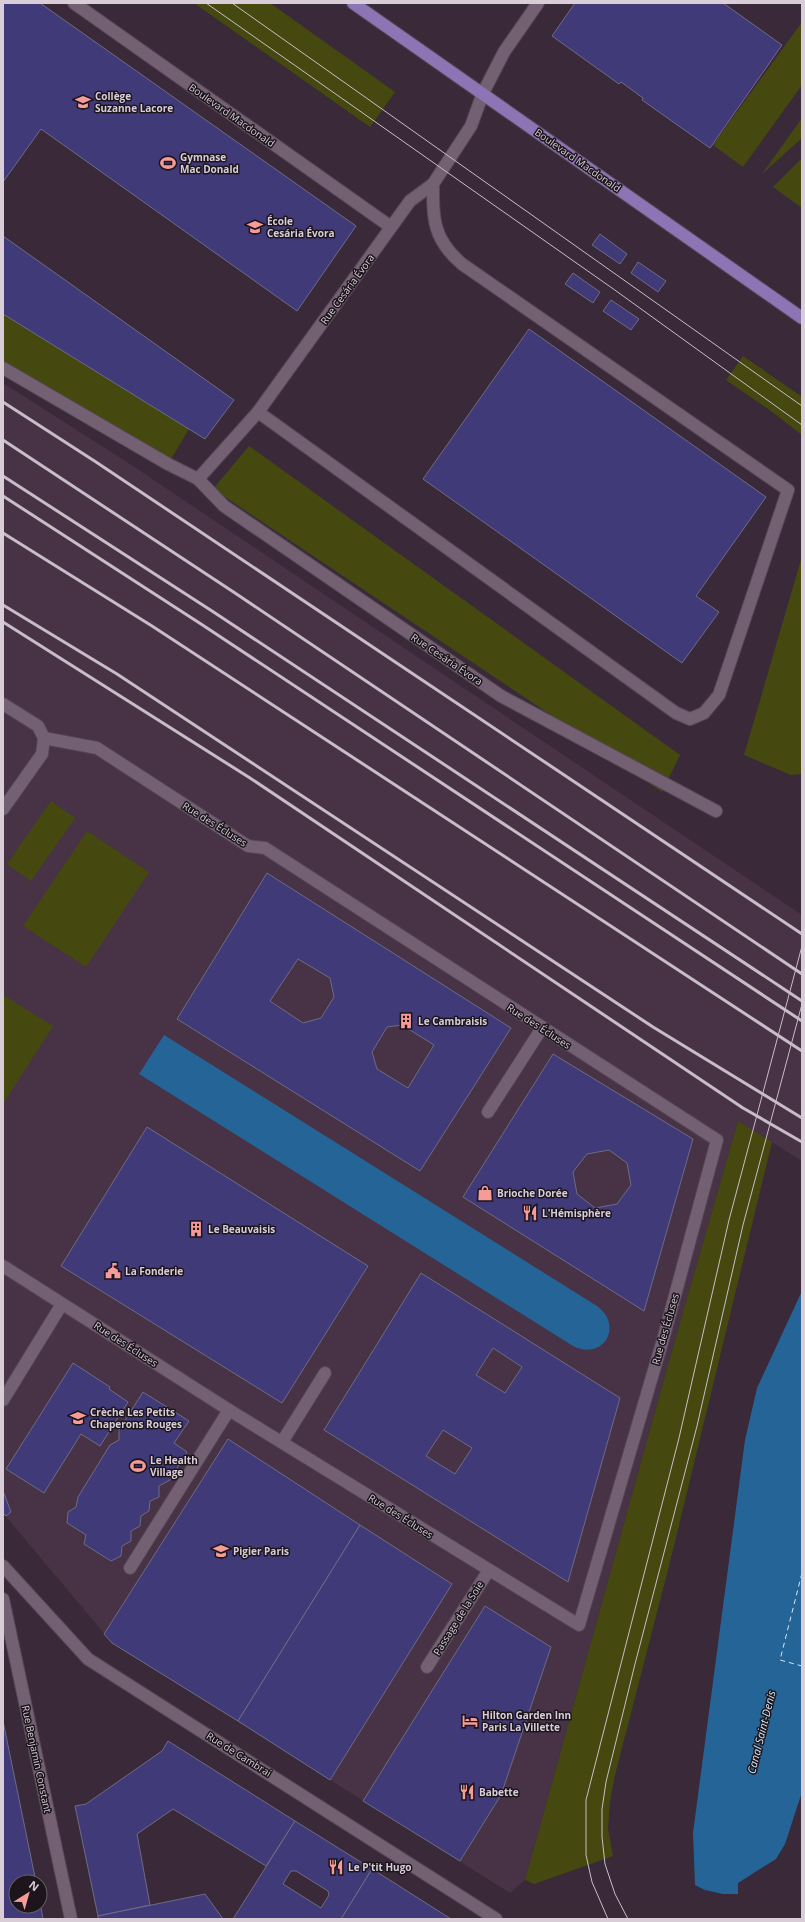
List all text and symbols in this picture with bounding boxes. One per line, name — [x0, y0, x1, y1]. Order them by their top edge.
street label: Boulevard Macdonald — [186, 80, 278, 150]
place label: Collège Suzanne Lacore — [95, 89, 173, 115]
school or university icon: Collège Suzanne Lacore — [74, 93, 92, 111]
street label: Boulevard Macdonald — [532, 125, 624, 195]
place label: Gymnase Mac Donald — [180, 150, 239, 176]
sports icon: Gymnase Mac Donald — [159, 154, 177, 172]
place label: École Cesária Évora — [267, 214, 335, 240]
school or university icon: École Cesária Évora — [246, 218, 264, 236]
street label: Rue Cesária Évora — [317, 251, 377, 327]
street label: Rue Cesária Évora — [408, 630, 486, 688]
street label: Rue des Écluses — [180, 799, 250, 850]
street label: Rue des Écluses — [504, 1000, 574, 1052]
building icon: Le Cambraisis — [397, 1012, 415, 1030]
place label: Le Cambraisis — [418, 1014, 487, 1028]
shop icon: Brioche Dorée — [476, 1184, 494, 1202]
place label: Brioche Dorée — [497, 1186, 568, 1200]
restaurant icon: L'Hémisphère — [521, 1204, 539, 1222]
place label: L'Hémisphère — [542, 1206, 611, 1220]
building icon: Le Beauvaisis — [187, 1220, 205, 1238]
place label: Le Beauvaisis — [208, 1222, 275, 1236]
public building icon: La Fonderie — [104, 1262, 122, 1280]
place label: La Fonderie — [125, 1264, 183, 1278]
street label: Rue des Écluses — [648, 1291, 682, 1366]
street label: Rue des Écluses — [91, 1318, 161, 1370]
place label: Crèche Les Petits Chaperons Rouges — [90, 1405, 182, 1431]
school or university icon: Crèche Les Petits Chaperons Rouges — [69, 1409, 87, 1427]
place label: Le Health Village — [150, 1453, 198, 1479]
sports icon: Le Health Village — [129, 1457, 147, 1475]
street label: Rue des Écluses — [366, 1491, 436, 1542]
school or university icon: Pigier Paris — [212, 1542, 230, 1560]
place label: Pigier Paris — [233, 1544, 289, 1558]
street label: Passage de la Soie — [430, 1578, 487, 1658]
water label: Canal Saint-Denis — [743, 1688, 779, 1775]
street label: Rue Benjamin Constant — [19, 1704, 55, 1814]
place label: Hilton Garden Inn Paris La Villette — [482, 1708, 571, 1734]
hotel icon: Hilton Garden Inn Paris La Villette — [461, 1712, 479, 1730]
street label: Rue de Cambrai — [204, 1728, 274, 1780]
restaurant icon: Babette — [458, 1783, 476, 1801]
place label: Babette — [479, 1785, 519, 1799]
restaurant icon: Le P'tit Hugo — [327, 1858, 345, 1876]
place label: Le P'tit Hugo — [348, 1860, 412, 1874]
north arrow — [8, 1874, 48, 1914]
text: N — [26, 1877, 42, 1894]

